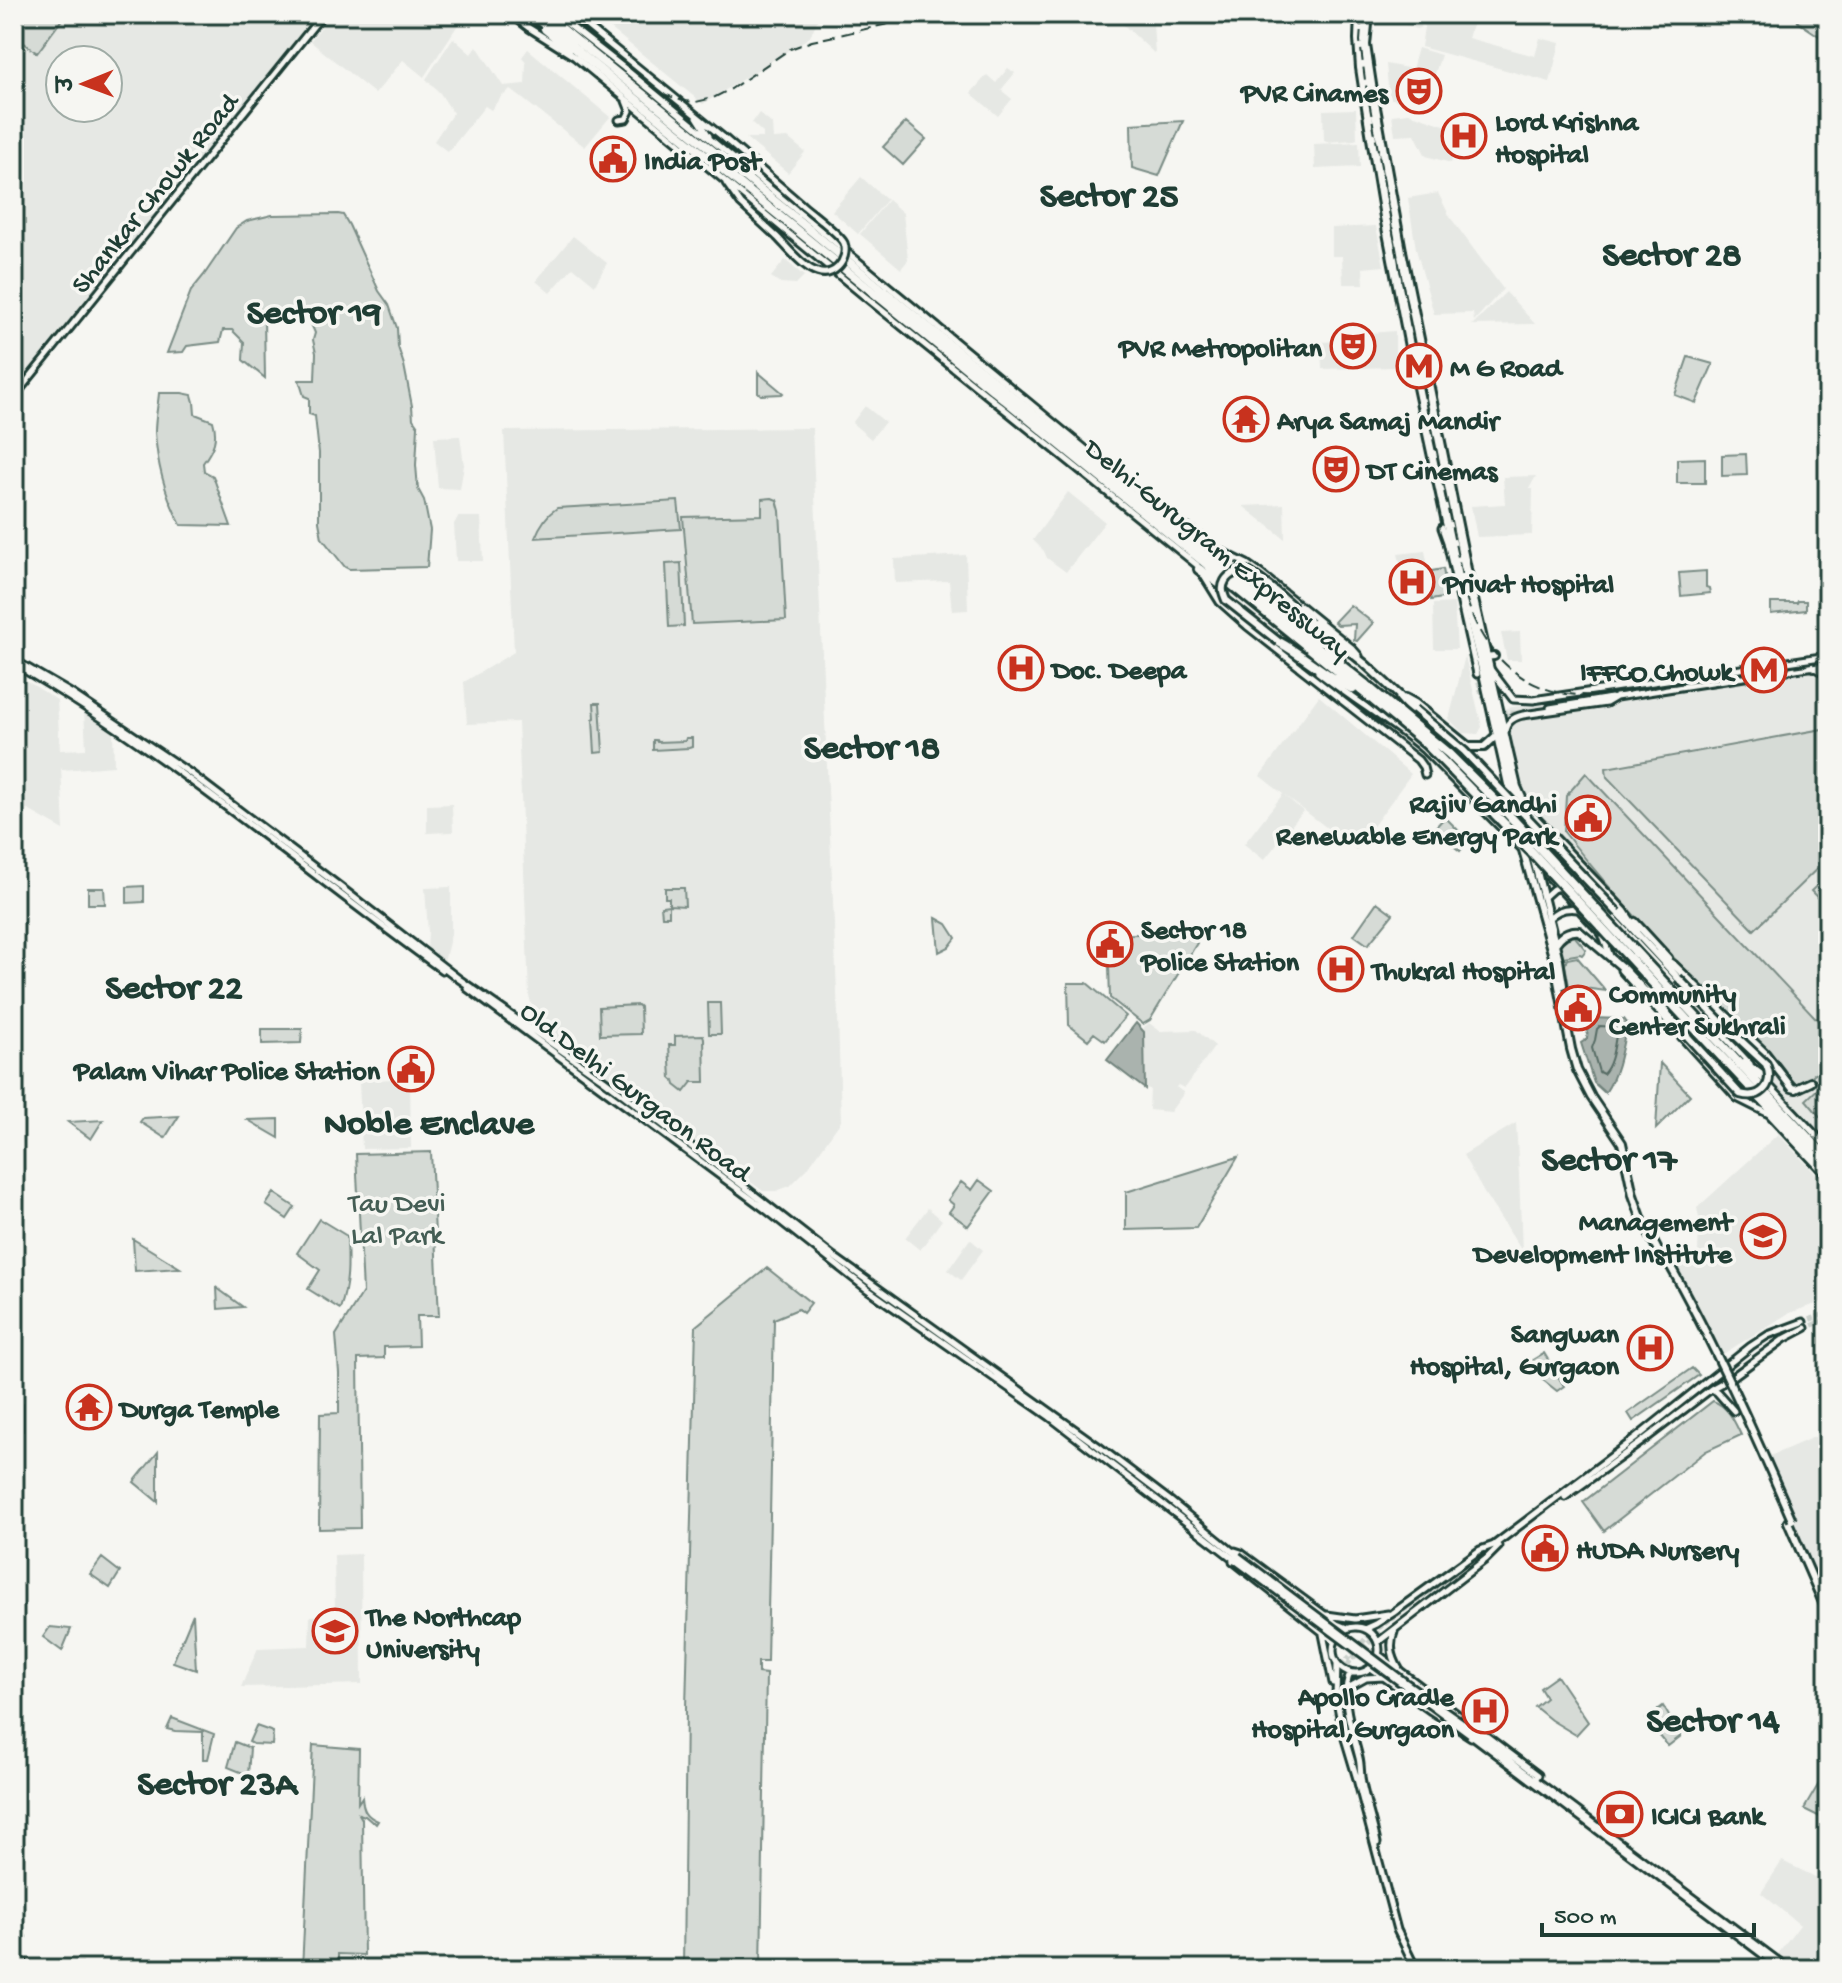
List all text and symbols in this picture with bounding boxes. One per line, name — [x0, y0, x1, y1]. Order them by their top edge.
north arrow — [44, 44, 124, 124]
theatre icon: PVR Cinames — [1395, 67, 1443, 115]
text: उ — [55, 74, 81, 94]
place label: PVR Cinames — [1239, 79, 1390, 112]
street label: Shankar Chowk Road — [66, 86, 249, 302]
place label: Lord Krishna Hospital — [1495, 108, 1640, 173]
hospital icon: Lord Krishna Hospital — [1440, 112, 1488, 160]
public building icon: India Post — [589, 135, 637, 183]
place label: India Post — [644, 147, 763, 180]
district label: Sector 25 — [1040, 177, 1178, 220]
district label: Sector 28 — [1602, 236, 1742, 279]
district label: Sector 19 — [247, 294, 381, 337]
theatre icon: PVR Metropolitan — [1329, 322, 1377, 370]
place label: PVR Metropolitan — [1117, 334, 1323, 367]
metro station icon: M G Road — [1395, 342, 1443, 390]
place label: M G Road — [1450, 354, 1564, 387]
temple icon: Arya Samaj Mandir — [1222, 395, 1270, 443]
place label: Arya Samaj Mandir — [1276, 407, 1502, 440]
street label: Delhi-Gurugram Expressway — [1075, 432, 1356, 668]
theatre icon: DT Cinemas — [1312, 445, 1360, 493]
place label: DT Cinemas — [1364, 457, 1499, 490]
hospital icon: Privat Hospital — [1388, 558, 1436, 606]
place label: Privat Hospital — [1441, 570, 1614, 603]
hospital icon: Doc. Deepa — [997, 644, 1045, 692]
metro station icon: IFFCO Chowk — [1740, 646, 1788, 694]
place label: Doc. Deepa — [1049, 656, 1188, 689]
place label: IFFCO Chowk — [1580, 658, 1737, 691]
district label: Sector 18 — [804, 729, 940, 772]
place label: Rajiv Gandhi Renewable Energy Park — [1275, 790, 1561, 855]
public building icon: Rajiv Gandhi Renewable Energy Park — [1564, 794, 1612, 842]
place label: Sector 18 Police Station — [1139, 916, 1300, 981]
public building icon: Sector 18 Police Station — [1086, 920, 1134, 968]
hospital icon: Thukral Hospital — [1317, 945, 1365, 993]
place label: Thukral Hospital — [1370, 957, 1556, 990]
district label: Sector 22 — [105, 969, 243, 1012]
place label: Community Center Sukhrali — [1609, 980, 1786, 1045]
public building icon: Community Center Sukhrali — [1554, 984, 1602, 1032]
street label: Old Delhi Gurgaon Road — [512, 996, 758, 1193]
public building icon: Palam Vihar Police Station — [387, 1045, 435, 1093]
place label: Palam Vihar Police Station — [72, 1057, 381, 1090]
district label: Noble Enclave — [324, 1105, 536, 1148]
district label: Sector 17 — [1541, 1141, 1679, 1184]
park label: Tau Devi Lal Park — [346, 1189, 446, 1254]
place label: Management Development Institute — [1471, 1208, 1735, 1273]
school or university icon: Management Development Institute — [1739, 1212, 1787, 1260]
place label: Sangwan Hospital, Gurgaon — [1410, 1320, 1620, 1385]
hospital icon: Sangwan Hospital, Gurgaon — [1626, 1324, 1674, 1372]
temple icon: Durga Temple — [65, 1383, 113, 1431]
place label: Durga Temple — [117, 1395, 280, 1428]
public building icon: HUDA Nursery — [1521, 1524, 1569, 1572]
place label: HUDA Nursery — [1576, 1536, 1740, 1569]
place label: The Northcap University — [364, 1603, 521, 1668]
school or university icon: The Northcap University — [311, 1607, 359, 1655]
place label: Apollo Cradle Hospital,Gurgaon — [1251, 1683, 1456, 1748]
hospital icon: Apollo Cradle Hospital,Gurgaon — [1461, 1687, 1509, 1735]
district label: Sector 14 — [1646, 1702, 1781, 1745]
district label: Sector 23A — [137, 1765, 300, 1808]
bank icon: ICICI Bank — [1596, 1790, 1644, 1838]
place label: ICICI Bank — [1651, 1802, 1767, 1835]
scale bar — [1542, 1887, 1754, 1937]
text: 500 m — [1554, 1904, 1617, 1933]

